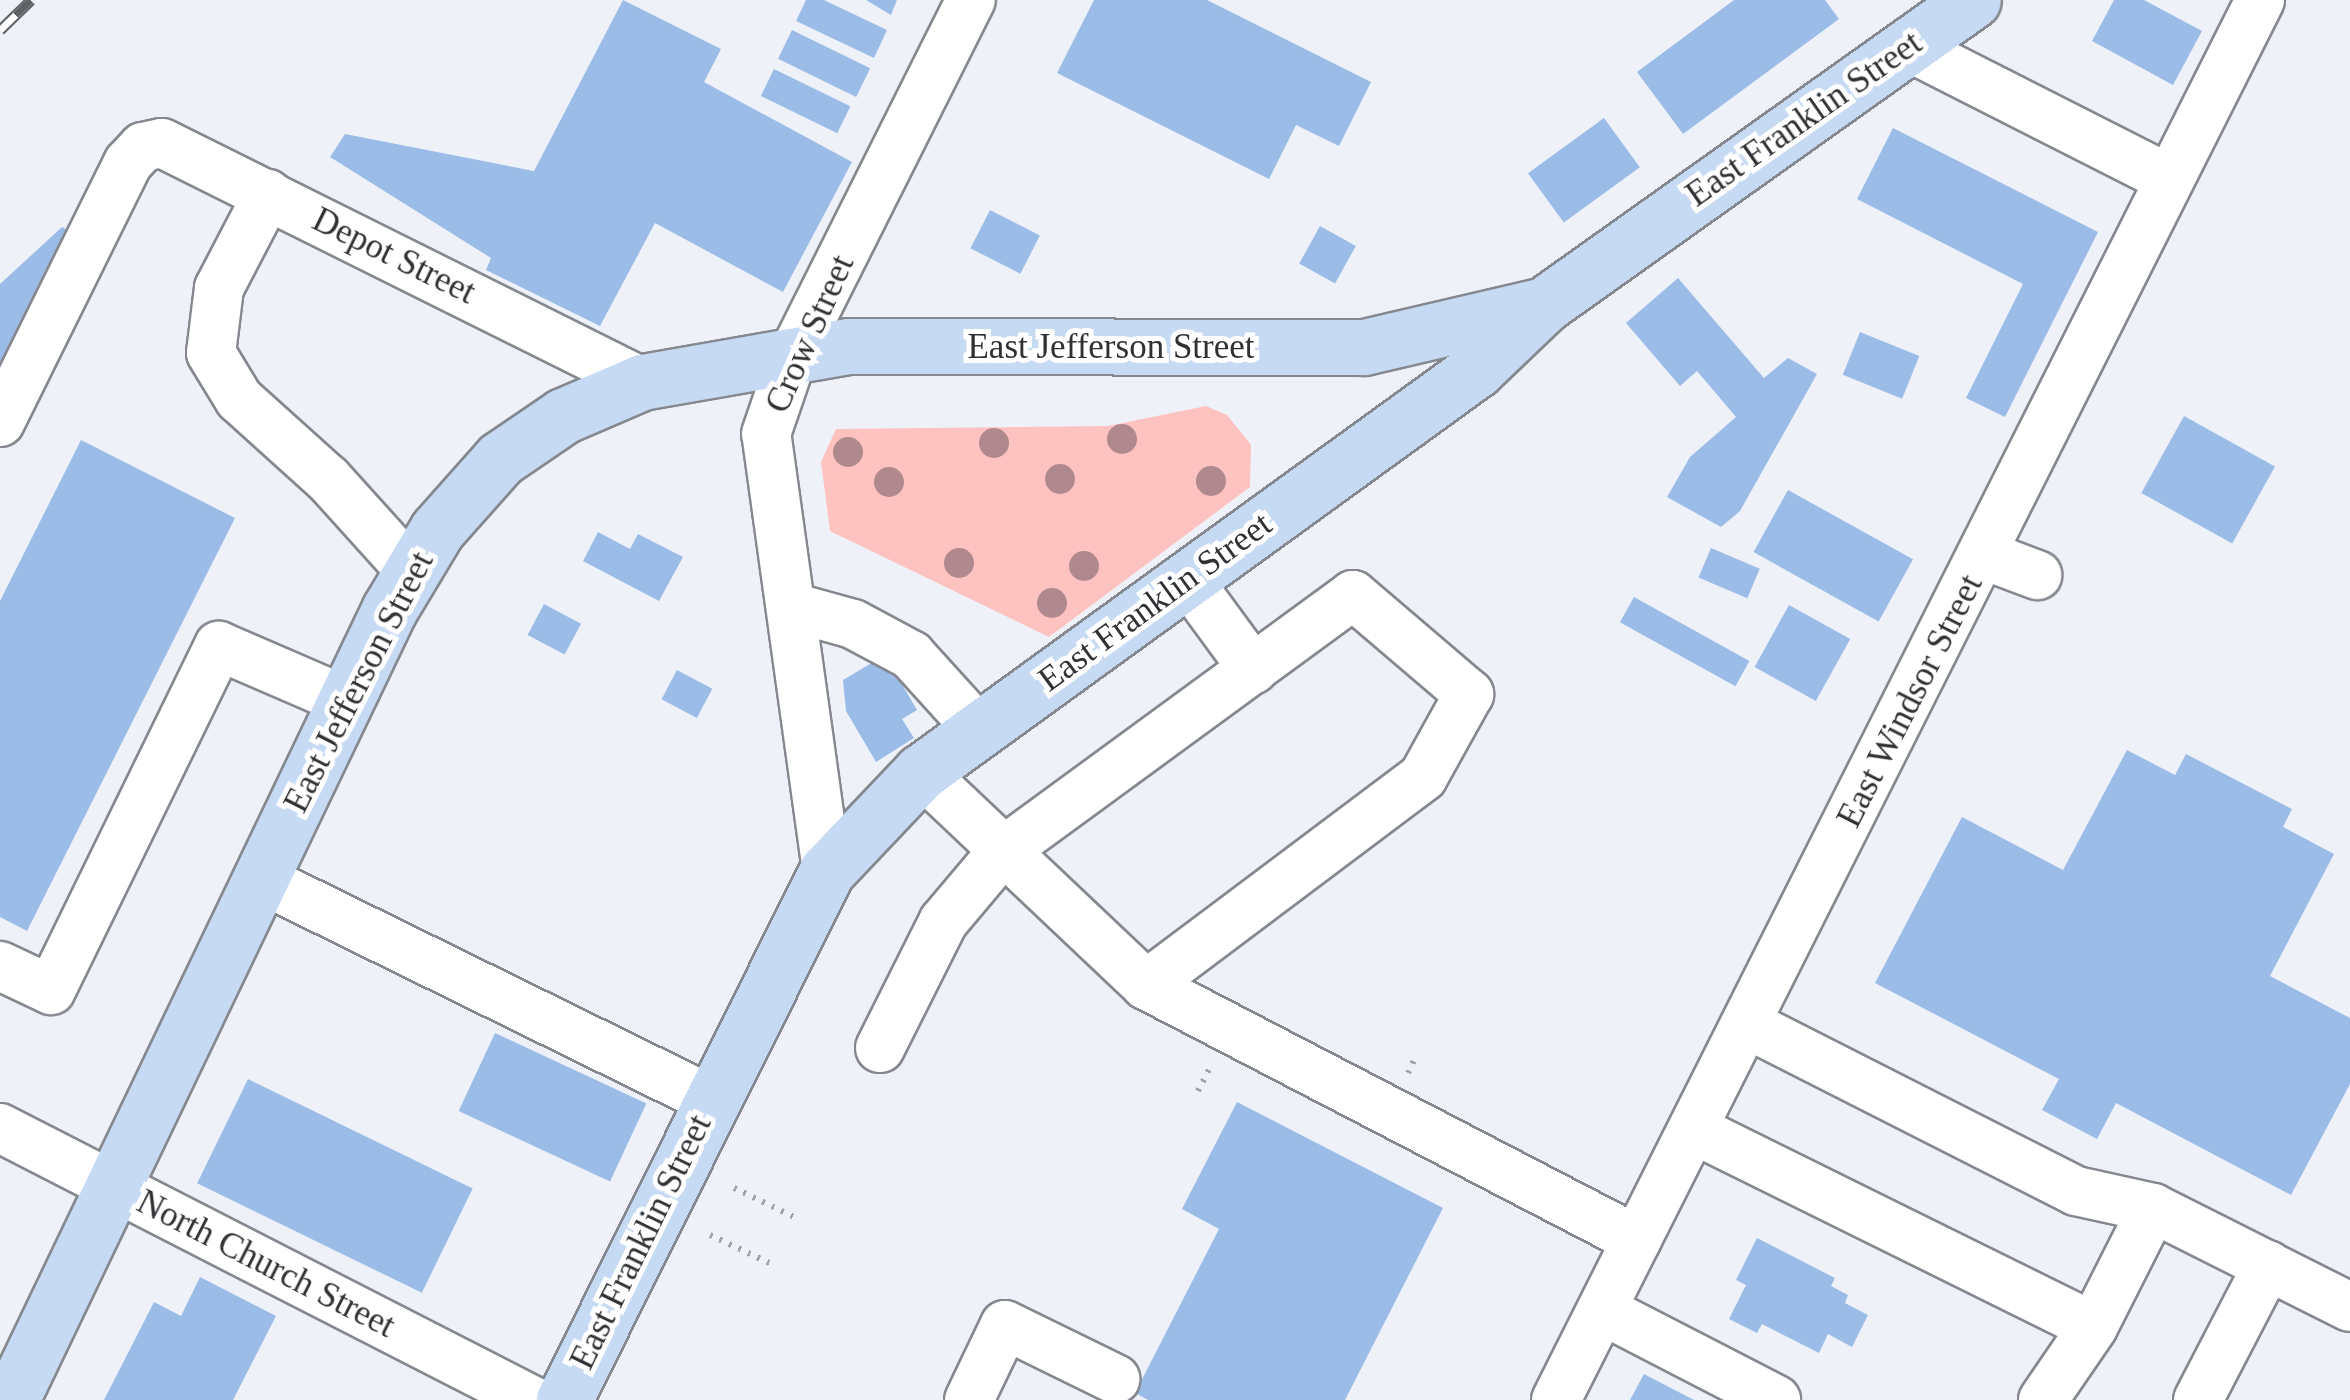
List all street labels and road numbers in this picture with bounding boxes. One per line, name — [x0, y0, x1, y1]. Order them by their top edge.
street label: East Franklin Street — [1678, 22, 1930, 216]
street label: Depot Street — [306, 199, 482, 313]
street label: Crow Street — [757, 249, 863, 419]
street label: East Jefferson Street — [967, 326, 1255, 368]
street label: East Franklin Street — [1030, 503, 1280, 701]
street label: East Jefferson Street — [275, 545, 443, 819]
street label: East Windsor Street — [1828, 567, 1992, 835]
street label: East Franklin Street — [561, 1108, 721, 1376]
street label: North Church Street — [130, 1181, 402, 1347]

